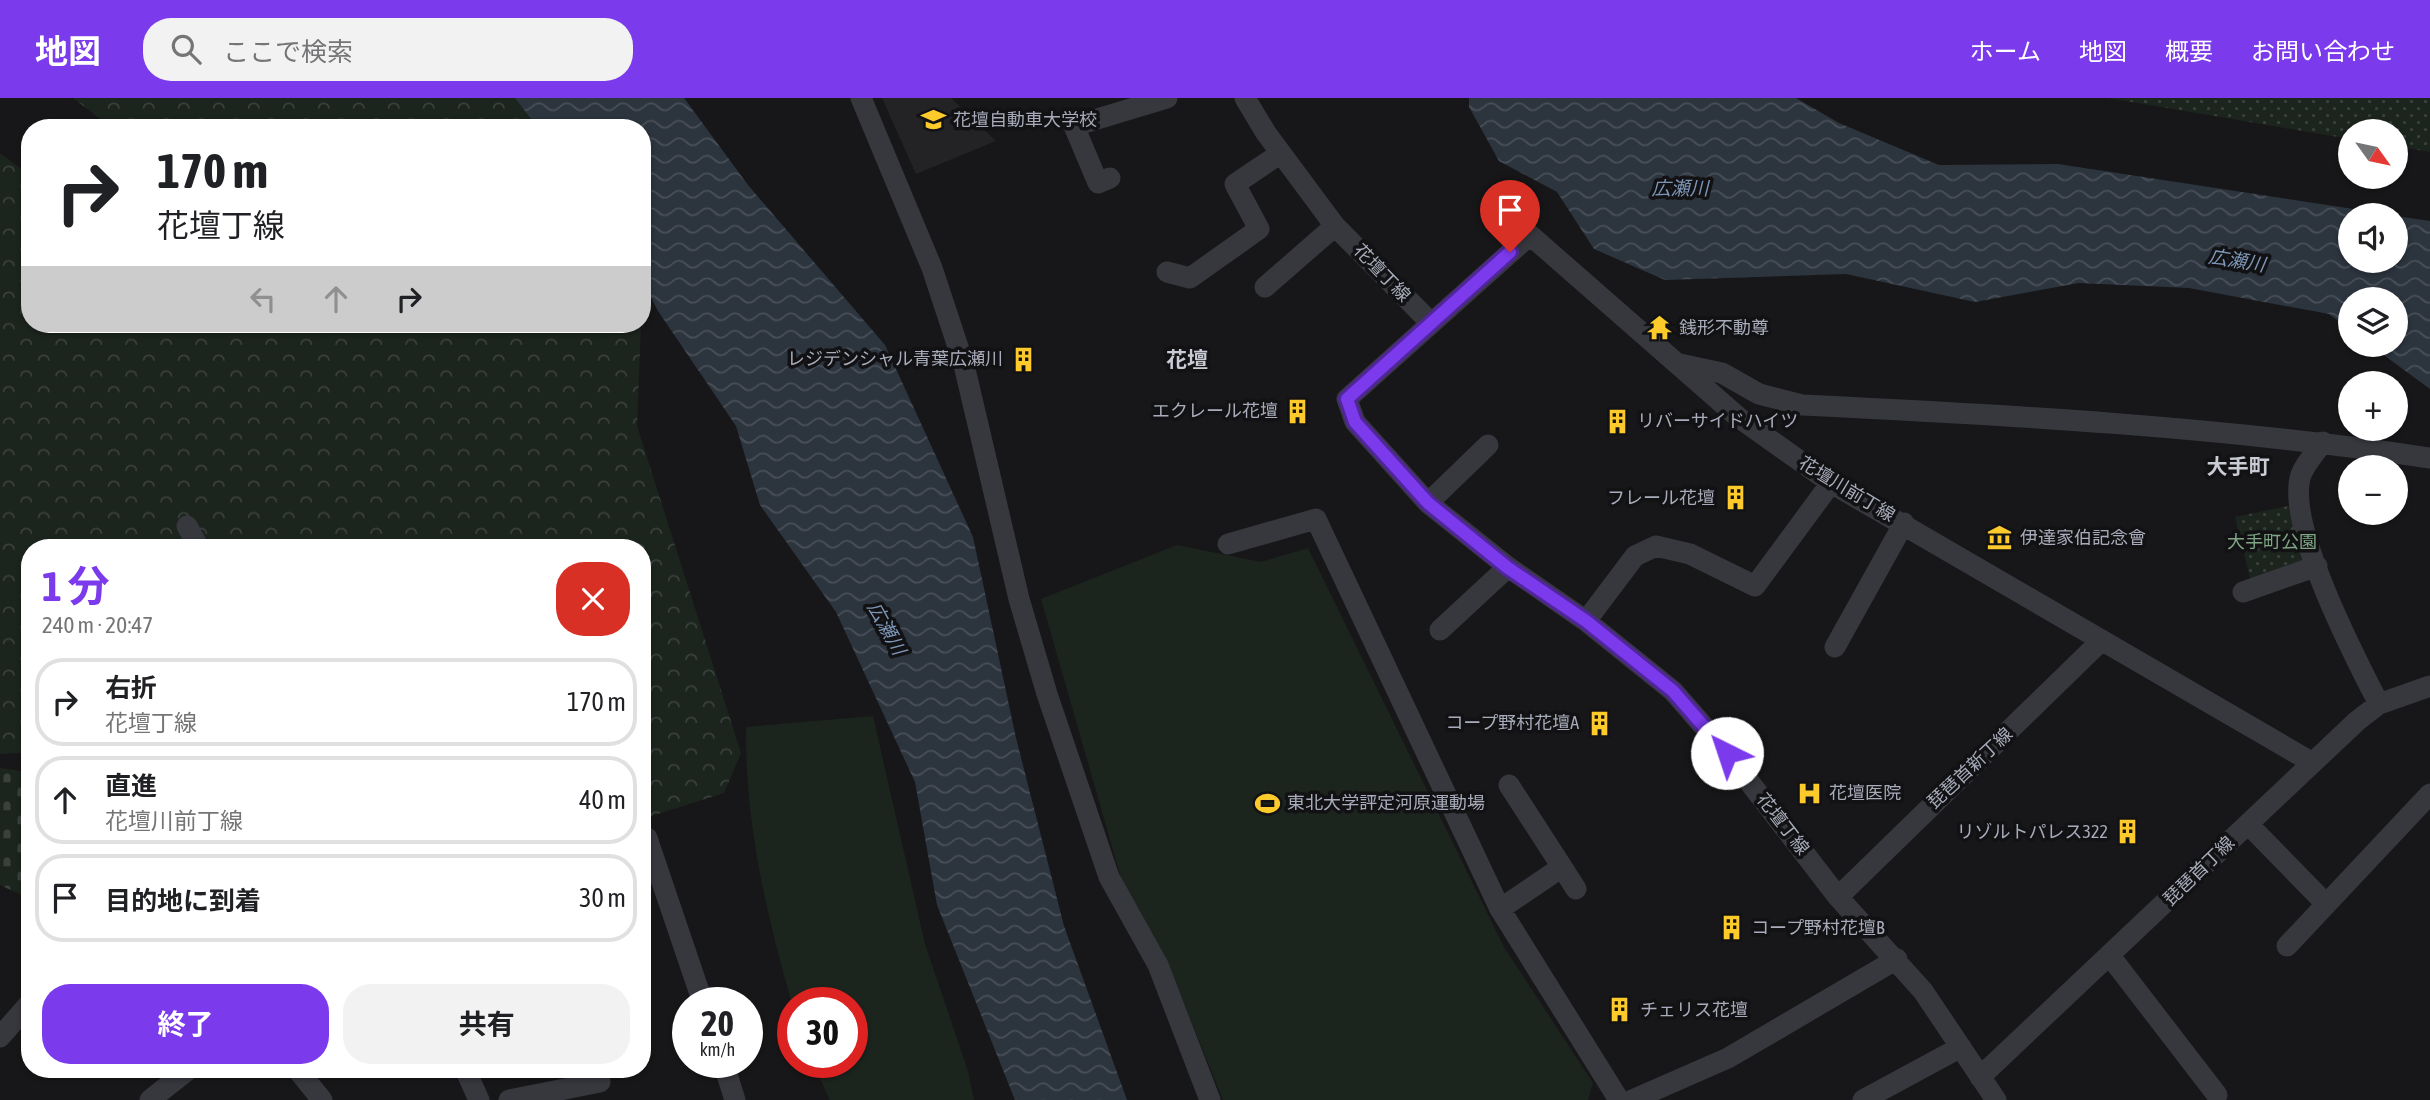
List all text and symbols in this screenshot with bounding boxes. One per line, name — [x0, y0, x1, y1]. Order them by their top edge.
search box — [143, 18, 633, 81]
icon: search — [167, 30, 205, 68]
text: 地図 — [35, 32, 101, 70]
text: ここで検索 — [223, 37, 353, 67]
text: ホーム — [1970, 38, 2041, 65]
text: 地図 — [2079, 38, 2127, 65]
text: 概要 — [2165, 38, 2213, 65]
text: お問い合わせ — [2251, 38, 2395, 65]
school or university icon: 花壇自動車大学校 — [919, 106, 947, 134]
place label: 花壇自動車大学校 — [953, 109, 1097, 130]
north arrow — [2338, 119, 2408, 189]
map controls — [2338, 119, 2408, 525]
text: 170 m — [157, 142, 268, 198]
icon: right — [42, 147, 133, 238]
water label: 広瀬川 — [1651, 177, 1710, 199]
pin — [1480, 180, 1540, 252]
icon: arrive — [1491, 191, 1529, 229]
button: sound — [2338, 203, 2408, 273]
text: 花壇丁線 — [157, 207, 285, 244]
street label: 花壇丁線 — [1350, 239, 1415, 306]
water label: 広瀬川 — [2207, 245, 2269, 276]
icon: left — [244, 280, 282, 318]
icon: ahead — [317, 280, 355, 318]
icon: right — [390, 280, 428, 318]
button: layers — [2338, 287, 2408, 357]
temple icon: 銭形不動尊 — [1645, 314, 1673, 342]
place label: 銭形不動尊 — [1679, 317, 1769, 338]
building icon: レジデンシャル青葉広瀬川 — [1009, 345, 1037, 373]
district label: 花壇 — [1166, 347, 1208, 371]
place label: レジデンシャル青葉広瀬川 — [787, 348, 1003, 369]
button: + — [2338, 371, 2408, 441]
building icon: エクレール花壇 — [1284, 397, 1312, 425]
place label: エクレール花壇 — [1152, 400, 1278, 421]
building icon: リバーサイドハイツ — [1603, 407, 1631, 435]
place label: リバーサイドハイツ — [1637, 410, 1798, 431]
street label: 花壇川前丁線 — [1796, 452, 1899, 525]
district label: 大手町 — [2207, 454, 2270, 478]
button: − — [2338, 455, 2408, 525]
building icon: フレール花壇 — [1721, 484, 1749, 512]
place label: フレール花壇 — [1607, 487, 1715, 508]
museum icon: 伊達家伯記念會 — [1986, 524, 2014, 552]
place label: 伊達家伯記念會 — [2020, 527, 2146, 548]
park label: 大手町公園 — [2227, 531, 2317, 552]
text: 1 分 — [42, 562, 110, 610]
button: close — [556, 562, 630, 636]
water label: 広瀬川 — [864, 598, 911, 660]
text: 240 m · 20:47 — [42, 612, 153, 638]
text: 右折 — [105, 673, 157, 703]
icon: right — [46, 683, 84, 721]
text: 170 m — [567, 687, 626, 717]
building icon: コープ野村花壇A — [1585, 709, 1613, 737]
text: 花壇丁線 — [105, 710, 197, 736]
place label: コープ野村花壇A — [1445, 712, 1579, 733]
position arrow — [1690, 716, 1764, 790]
street label: 琵琶首新丁線 — [1923, 723, 2016, 812]
text: 直進 — [105, 771, 157, 801]
hospital icon: 花壇医院 — [1795, 779, 1823, 807]
icon: ahead — [46, 781, 84, 819]
place label: 花壇医院 — [1829, 782, 1901, 803]
text: 40 m — [579, 785, 626, 815]
sports icon: 東北大学評定河原運動場 — [1253, 789, 1281, 817]
street label: 花壇丁線 — [1753, 789, 1814, 859]
place label: 東北大学評定河原運動場 — [1287, 792, 1485, 813]
text: 花壇川前丁線 — [105, 808, 243, 834]
building icon: リゾルトパレス322 — [2114, 818, 2142, 846]
place label: リゾルトパレス322 — [1957, 821, 2108, 842]
street label: 琵琶首丁線 — [2159, 832, 2238, 909]
icon: arrive — [46, 879, 84, 917]
text: 30 m — [579, 883, 626, 913]
text: 目的地に到着 — [105, 886, 261, 916]
building icon: コープ野村花壇B — [1717, 914, 1745, 942]
place label: コープ野村花壇B — [1751, 917, 1885, 938]
button: 終了 — [42, 984, 329, 1064]
button: 共有 — [343, 984, 630, 1064]
speed limit sign: 30 — [777, 987, 868, 1078]
building icon: チェリス花壇 — [1606, 996, 1634, 1024]
place label: チェリス花壇 — [1640, 999, 1748, 1020]
text: 20 — [701, 1003, 734, 1043]
text: km/h — [700, 1039, 735, 1060]

